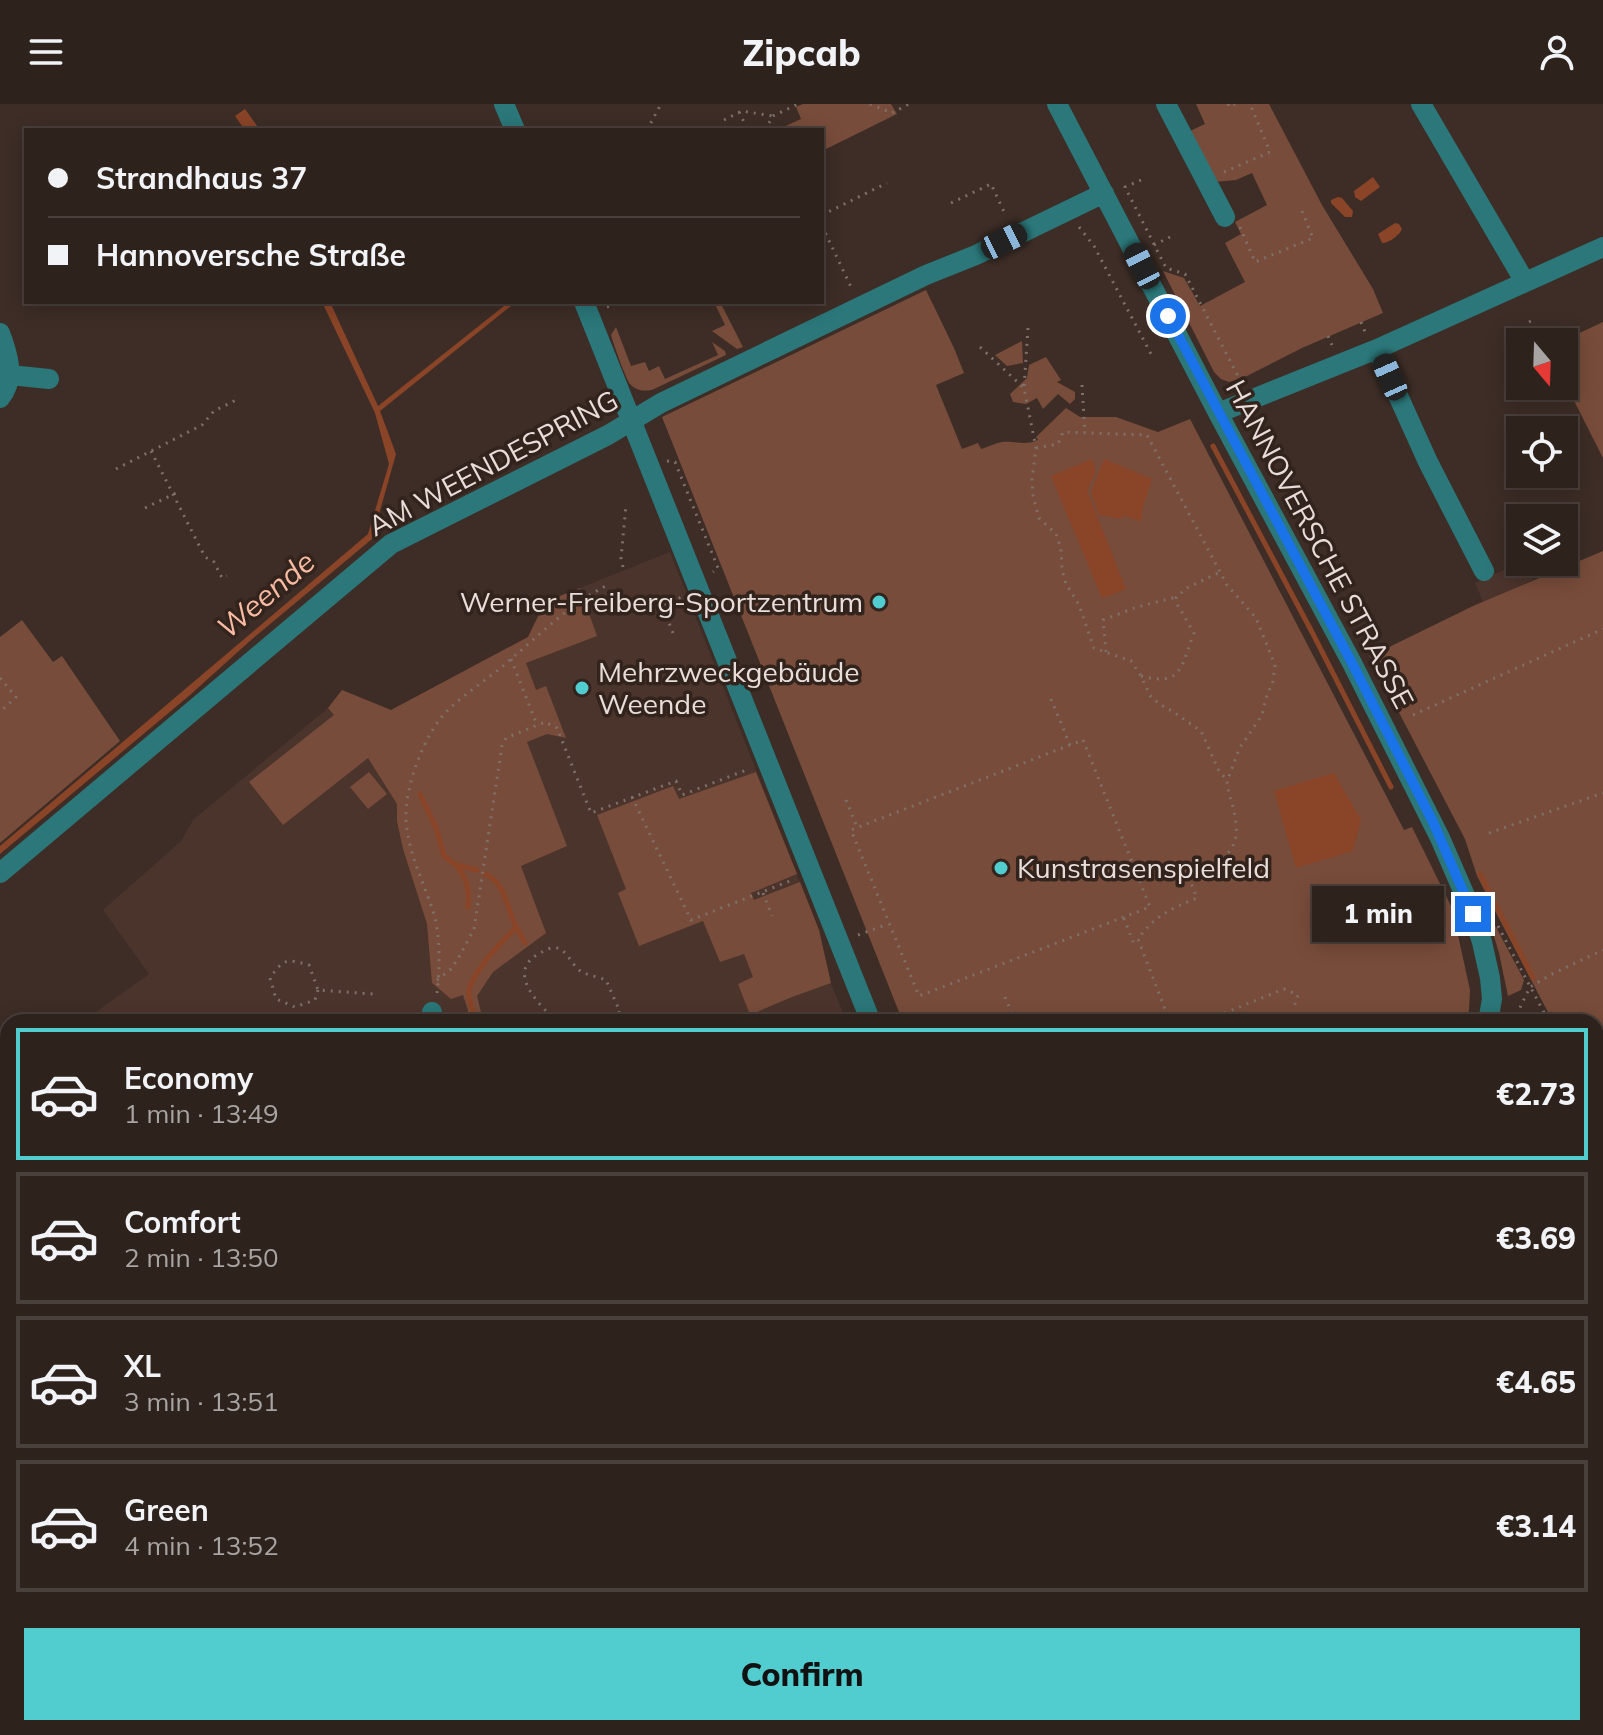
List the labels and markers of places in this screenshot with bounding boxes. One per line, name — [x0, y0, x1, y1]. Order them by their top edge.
place label: Werner-Freiberg-Sportzentrum — [460, 584, 863, 619]
marker: Werner-Freiberg-Sportzentrum — [870, 593, 888, 611]
place label: Mehrzweckgebäude Weende — [598, 654, 859, 721]
marker: Mehrzweckgebäude Weende — [573, 679, 591, 697]
place label: Kunstrasenspielfeld — [1017, 850, 1270, 885]
marker: Kunstrasenspielfeld — [992, 859, 1010, 877]

